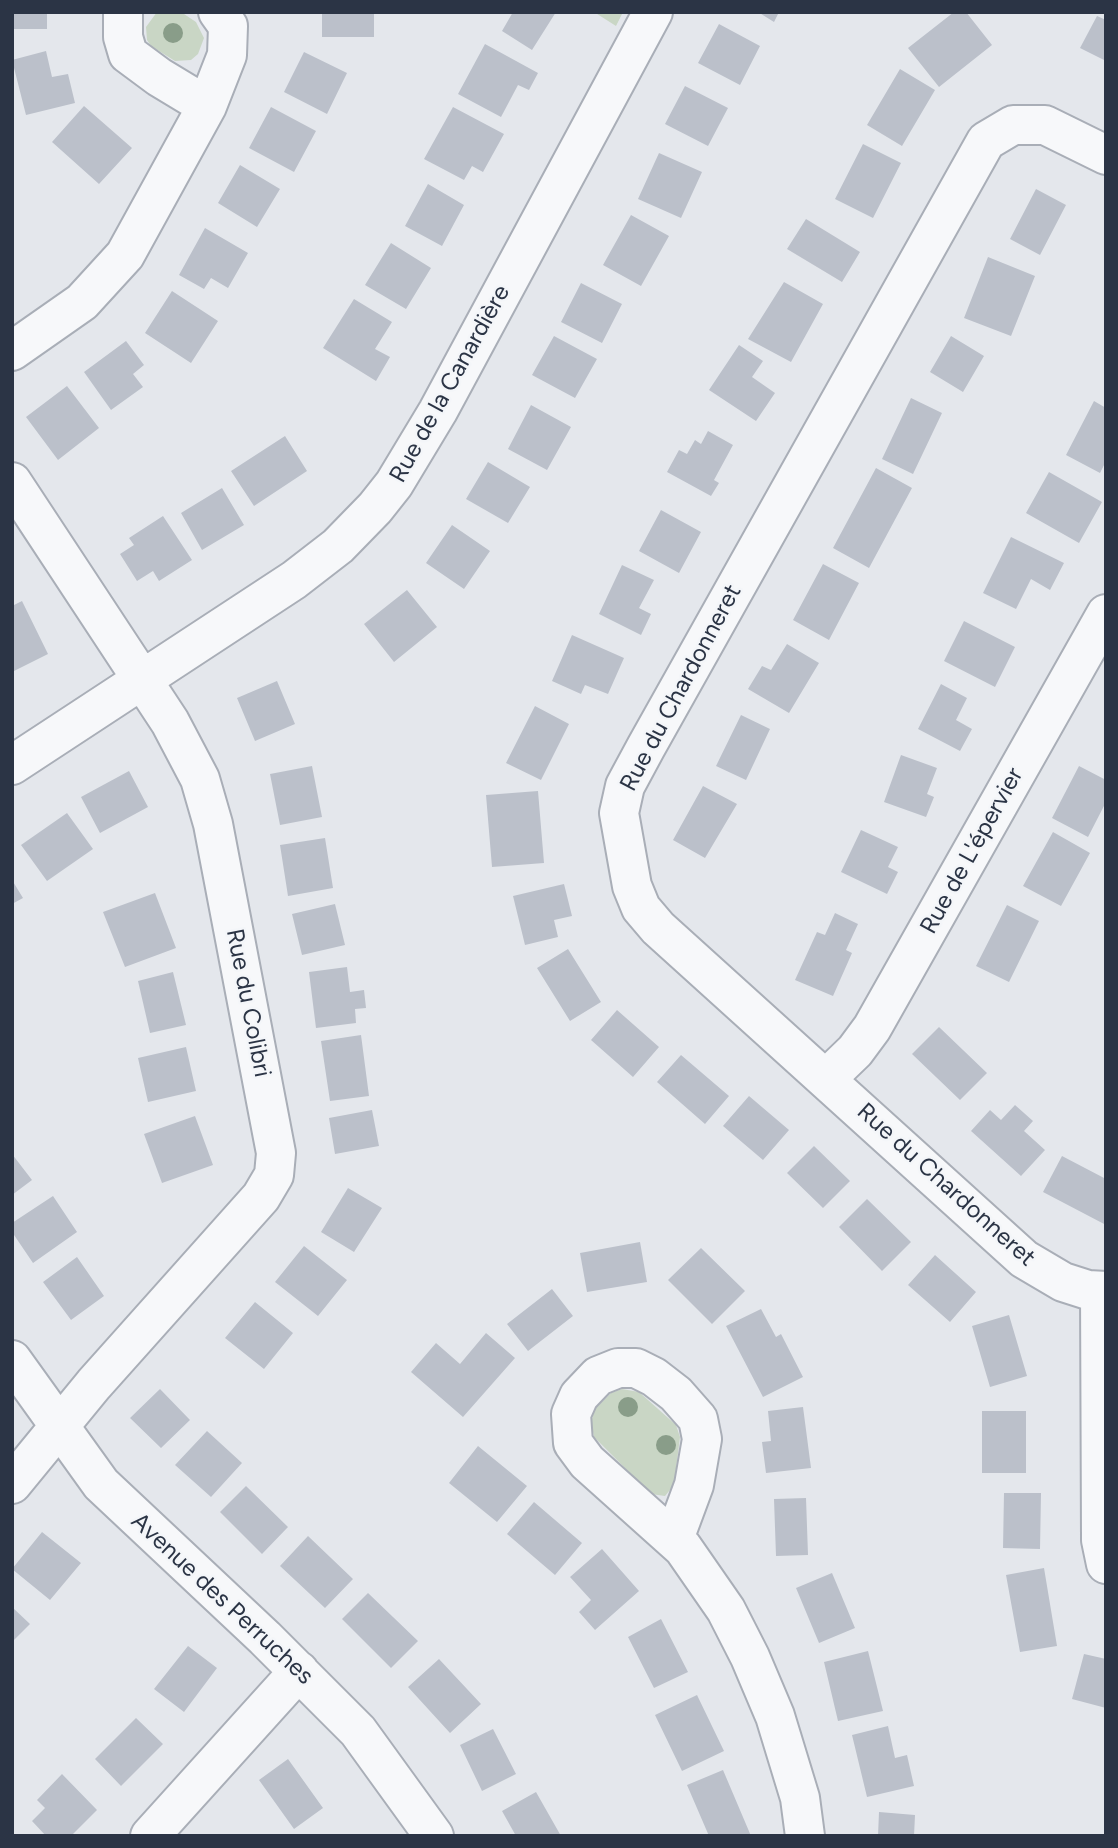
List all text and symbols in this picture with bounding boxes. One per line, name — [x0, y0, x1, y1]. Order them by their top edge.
street label: Rue de la Canardière — [384, 280, 516, 488]
street label: Rue du Chardonneret — [614, 580, 748, 796]
street label: Rue de L'épervier — [914, 763, 1030, 939]
street label: Rue du Colibri — [219, 926, 277, 1080]
street label: Rue du Chardonneret — [851, 1097, 1041, 1273]
street label: Avenue des Perruches — [125, 1507, 319, 1691]

